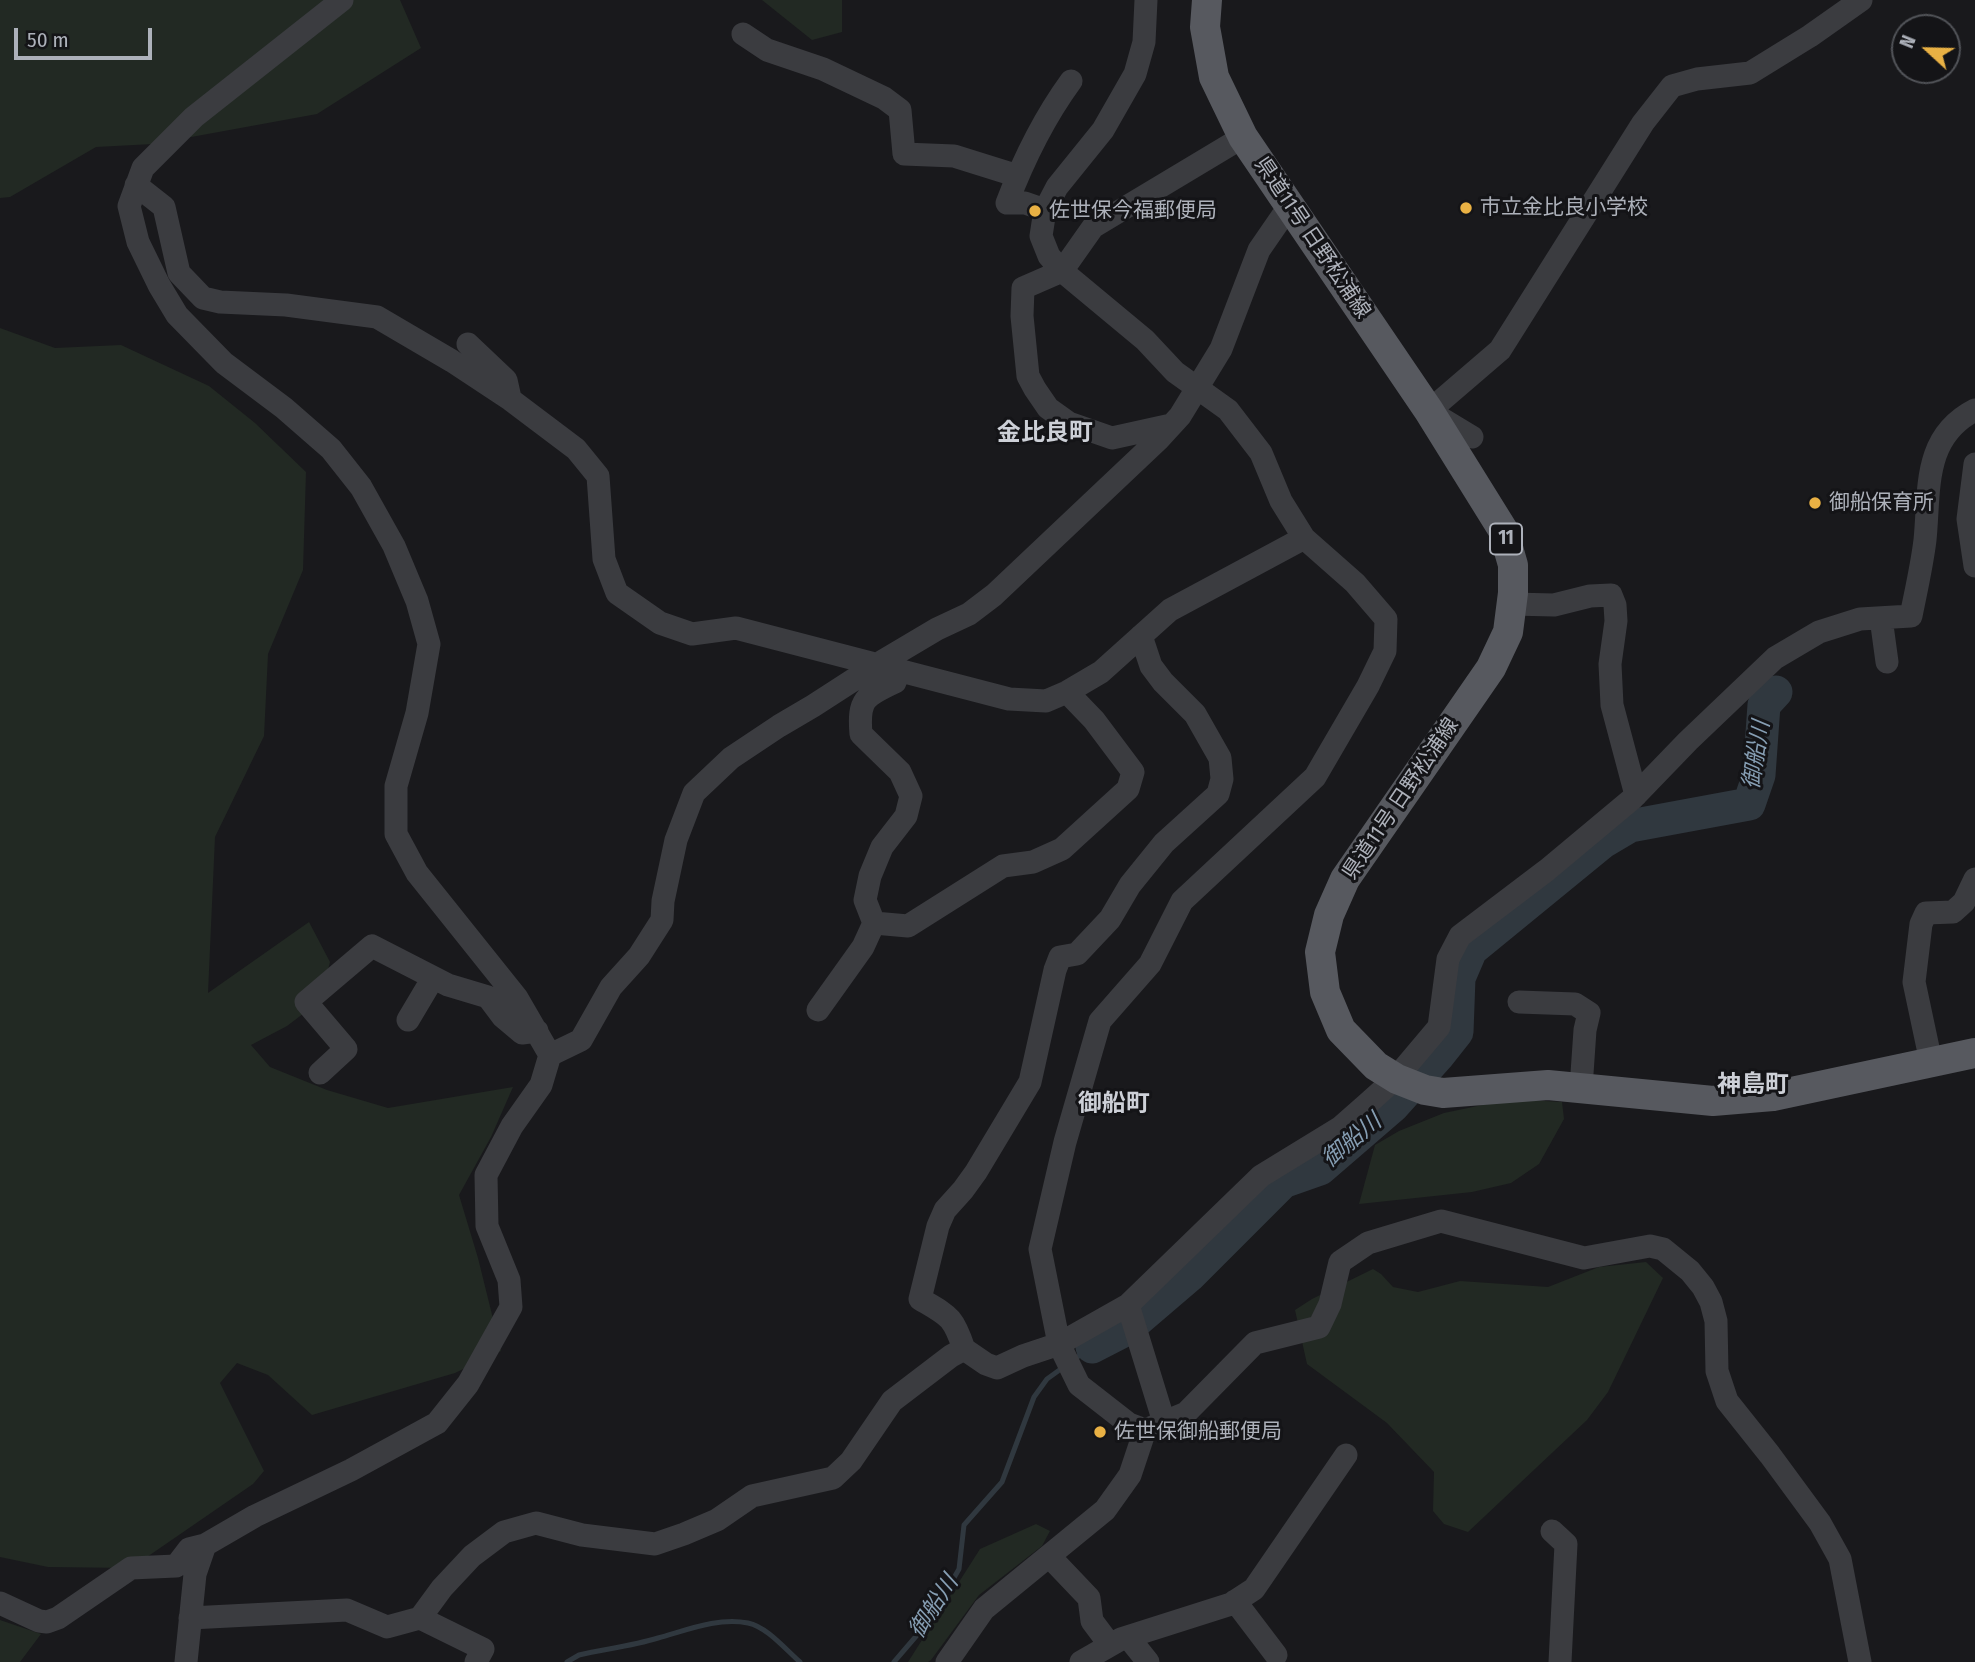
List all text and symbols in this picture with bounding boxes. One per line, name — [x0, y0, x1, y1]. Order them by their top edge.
scale bar — [18, 14, 156, 58]
north arrow — [1891, 14, 1961, 84]
text: 50 m — [27, 27, 69, 53]
text: N — [1895, 32, 1921, 51]
street label: 県道11号 日野松浦線 — [1249, 153, 1375, 323]
place label: 市立金比良小学校 — [1480, 195, 1648, 221]
place label: 佐世保今福郵便局 — [1049, 198, 1217, 224]
marker: 市立金比良小学校 — [1458, 200, 1474, 216]
marker: 佐世保今福郵便局 — [1027, 203, 1043, 219]
district label: 金比良町 — [997, 419, 1093, 447]
place label: 御船保育所 — [1829, 490, 1934, 516]
marker: 御船保育所 — [1807, 495, 1823, 511]
road number: 11 — [1490, 524, 1522, 554]
street label: 県道11号 日野松浦線 — [1338, 714, 1464, 884]
water label: 御船川 — [1738, 719, 1776, 791]
district label: 神島町 — [1717, 1071, 1789, 1099]
district label: 御船町 — [1078, 1090, 1150, 1118]
water label: 御船川 — [1317, 1108, 1387, 1174]
place label: 佐世保御船郵便局 — [1114, 1419, 1282, 1445]
marker: 佐世保御船郵便局 — [1092, 1424, 1108, 1440]
water label: 御船川 — [904, 1571, 964, 1643]

